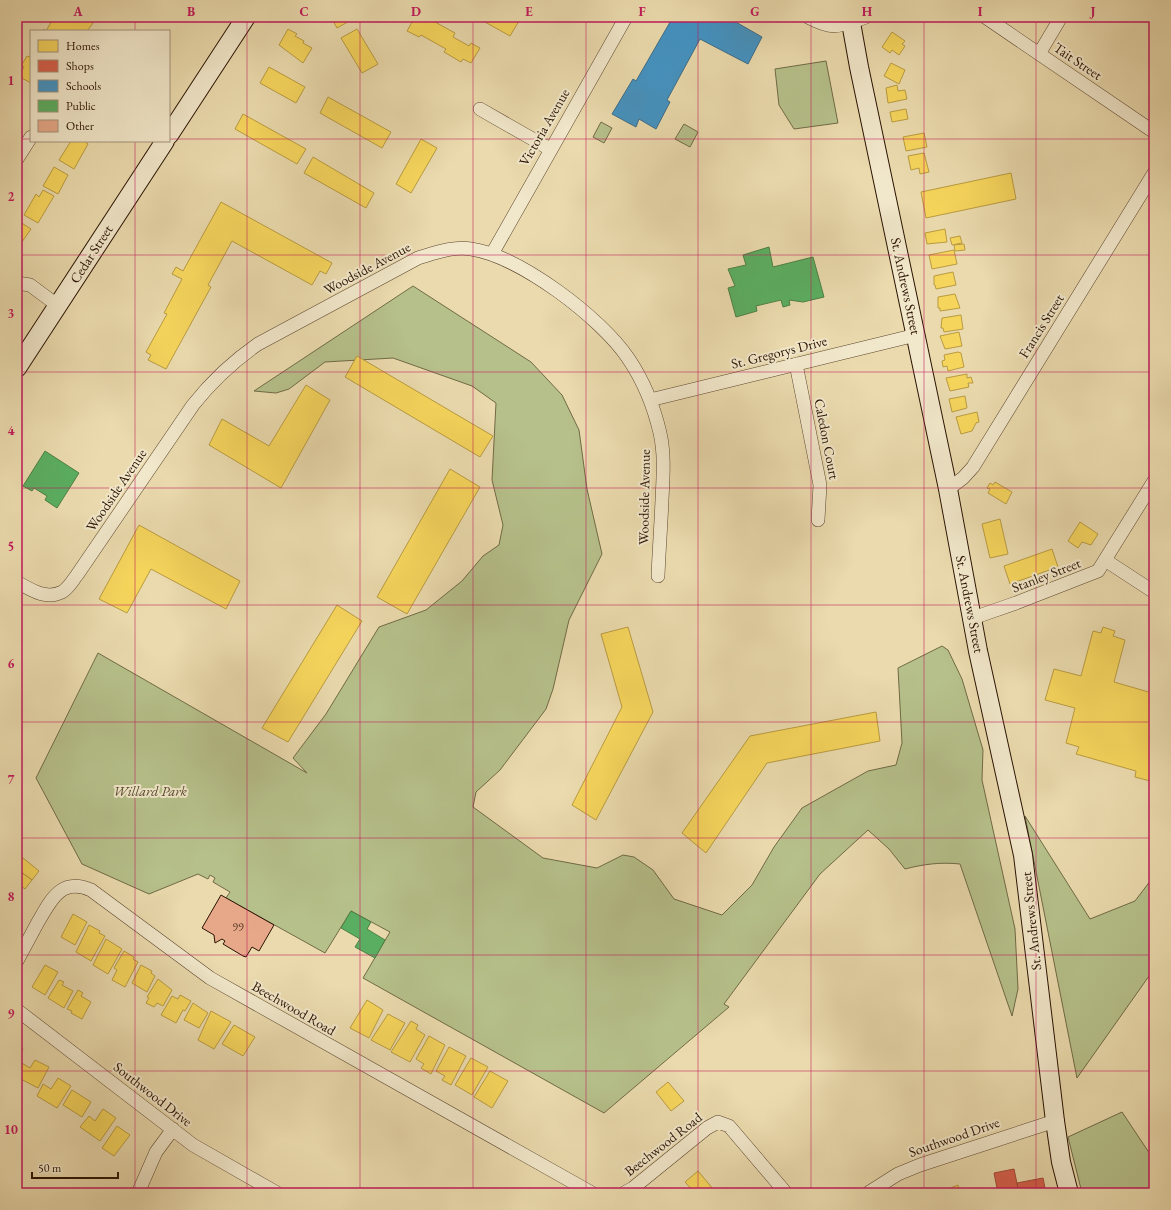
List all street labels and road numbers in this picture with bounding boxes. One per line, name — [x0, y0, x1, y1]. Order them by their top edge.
street label: Tait Street — [1050, 38, 1106, 84]
street label: Victoria Avenue — [515, 85, 574, 169]
street label: Cedar Street — [65, 221, 117, 287]
street label: St. Andrews Street — [887, 236, 925, 337]
street label: Woodside Avenue — [320, 237, 414, 298]
street label: Francis Street — [1014, 290, 1068, 361]
street label: St. Gregorys Drive — [729, 331, 829, 373]
street label: Caledon Court — [810, 397, 844, 481]
street label: Woodside Avenue — [82, 445, 151, 535]
street label: Woodside Avenue — [634, 448, 654, 545]
street label: Stanley Street — [1009, 553, 1084, 596]
street label: St. Andrews Street — [952, 554, 988, 655]
street label: St. Andrews Street — [1017, 870, 1045, 971]
street label: Beechwood Road — [249, 977, 340, 1040]
street label: Southwood Drive — [110, 1058, 196, 1131]
street label: Beechwood Road — [621, 1108, 706, 1180]
street label: Southwood Drive — [906, 1113, 1002, 1161]

